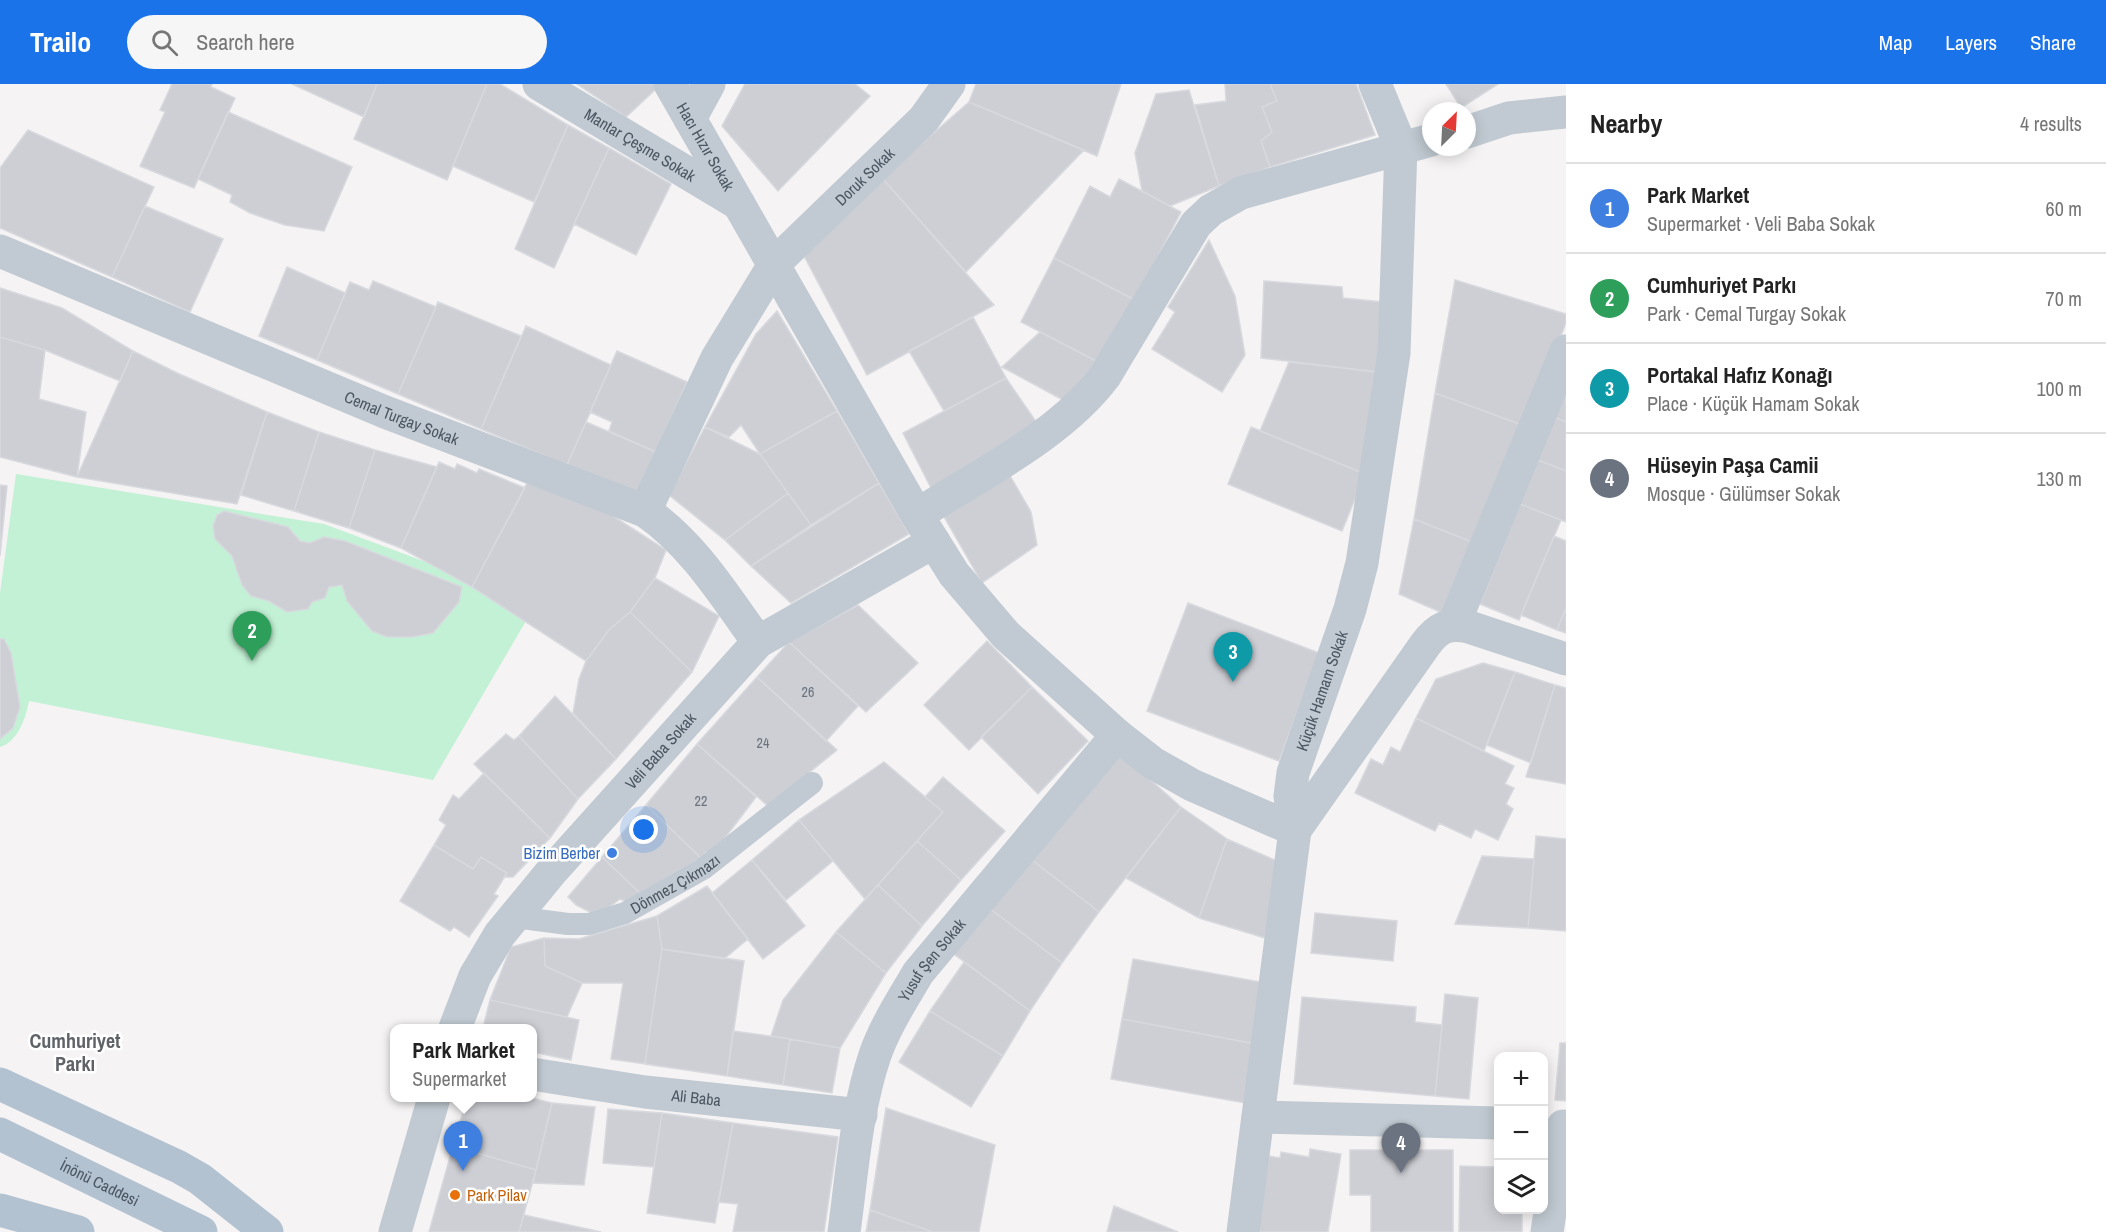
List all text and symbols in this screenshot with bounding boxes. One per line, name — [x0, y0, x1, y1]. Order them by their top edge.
search box — [127, 15, 547, 69]
text: Trailo — [30, 23, 91, 61]
icon: search — [148, 26, 181, 59]
text: Search here — [196, 27, 295, 57]
text: Map — [1879, 28, 1912, 57]
text: Layers — [1945, 28, 1997, 57]
text: Share — [2030, 28, 2076, 57]
street label: Hacı Hızır Sokak — [672, 98, 740, 195]
north arrow — [1422, 102, 1476, 156]
street label: Mantar Çeşme Sokak — [580, 103, 700, 187]
text: Nearby — [1590, 106, 1662, 141]
text: 4 results — [2020, 110, 2082, 137]
street label: Doruk Sokak — [830, 142, 900, 210]
text: Park Market — [1647, 180, 1749, 210]
text: 1 — [1605, 195, 1614, 222]
text: 60 m — [2046, 195, 2082, 222]
text: Supermarket · Veli Baba Sokak — [1647, 210, 1875, 237]
text: Cumhuriyet Parkı — [1647, 270, 1796, 300]
text: 2 — [1605, 285, 1614, 312]
text: 70 m — [2046, 285, 2082, 312]
text: Park · Cemal Turgay Sokak — [1647, 300, 1846, 327]
text: Portakal Hafız Konağı — [1647, 360, 1832, 390]
text: 3 — [1605, 375, 1614, 402]
text: 100 m — [2036, 375, 2082, 402]
street label: Cemal Turgay Sokak — [341, 385, 463, 450]
text: Place · Küçük Hamam Sokak — [1647, 390, 1859, 417]
text: Hüseyin Paşa Camii — [1647, 450, 1818, 480]
text: 4 — [1605, 465, 1614, 492]
text: 130 m — [2036, 465, 2082, 492]
text: Mosque · Gülümser Sokak — [1647, 480, 1840, 507]
pin: 2 — [232, 612, 272, 661]
street label: Küçük Hamam Sokak — [1290, 627, 1353, 754]
pin: 3 — [1214, 632, 1252, 682]
house number: 26 — [802, 683, 814, 701]
street label: Veli Baba Sokak — [620, 707, 701, 794]
house number: 24 — [757, 734, 770, 752]
house number: 22 — [695, 792, 707, 810]
your location — [629, 815, 658, 844]
place label: Bizim Berber — [523, 842, 601, 864]
marker: Bizim Berber — [605, 846, 619, 860]
street label: Dönmez Çıkmazı — [626, 849, 724, 919]
street label: Yusuf Şen Sokak — [892, 913, 971, 1006]
popup — [390, 1024, 537, 1102]
district label: Cumhuriyet Parkı — [29, 1027, 121, 1077]
text: Park Market — [412, 1035, 515, 1065]
map controls — [1494, 1052, 1548, 1214]
button: + — [1494, 1052, 1548, 1106]
text: Supermarket — [412, 1065, 506, 1092]
street label: Ali Baba — [669, 1084, 723, 1111]
button: − — [1494, 1106, 1548, 1160]
pin: 1 — [444, 1122, 482, 1171]
pin: 4 — [1382, 1124, 1420, 1173]
street label: İnönü Caddesi — [57, 1154, 143, 1211]
button: layers — [1494, 1160, 1548, 1214]
place label: Park Pilav — [467, 1184, 527, 1206]
marker: Park Pilav — [448, 1188, 462, 1202]

